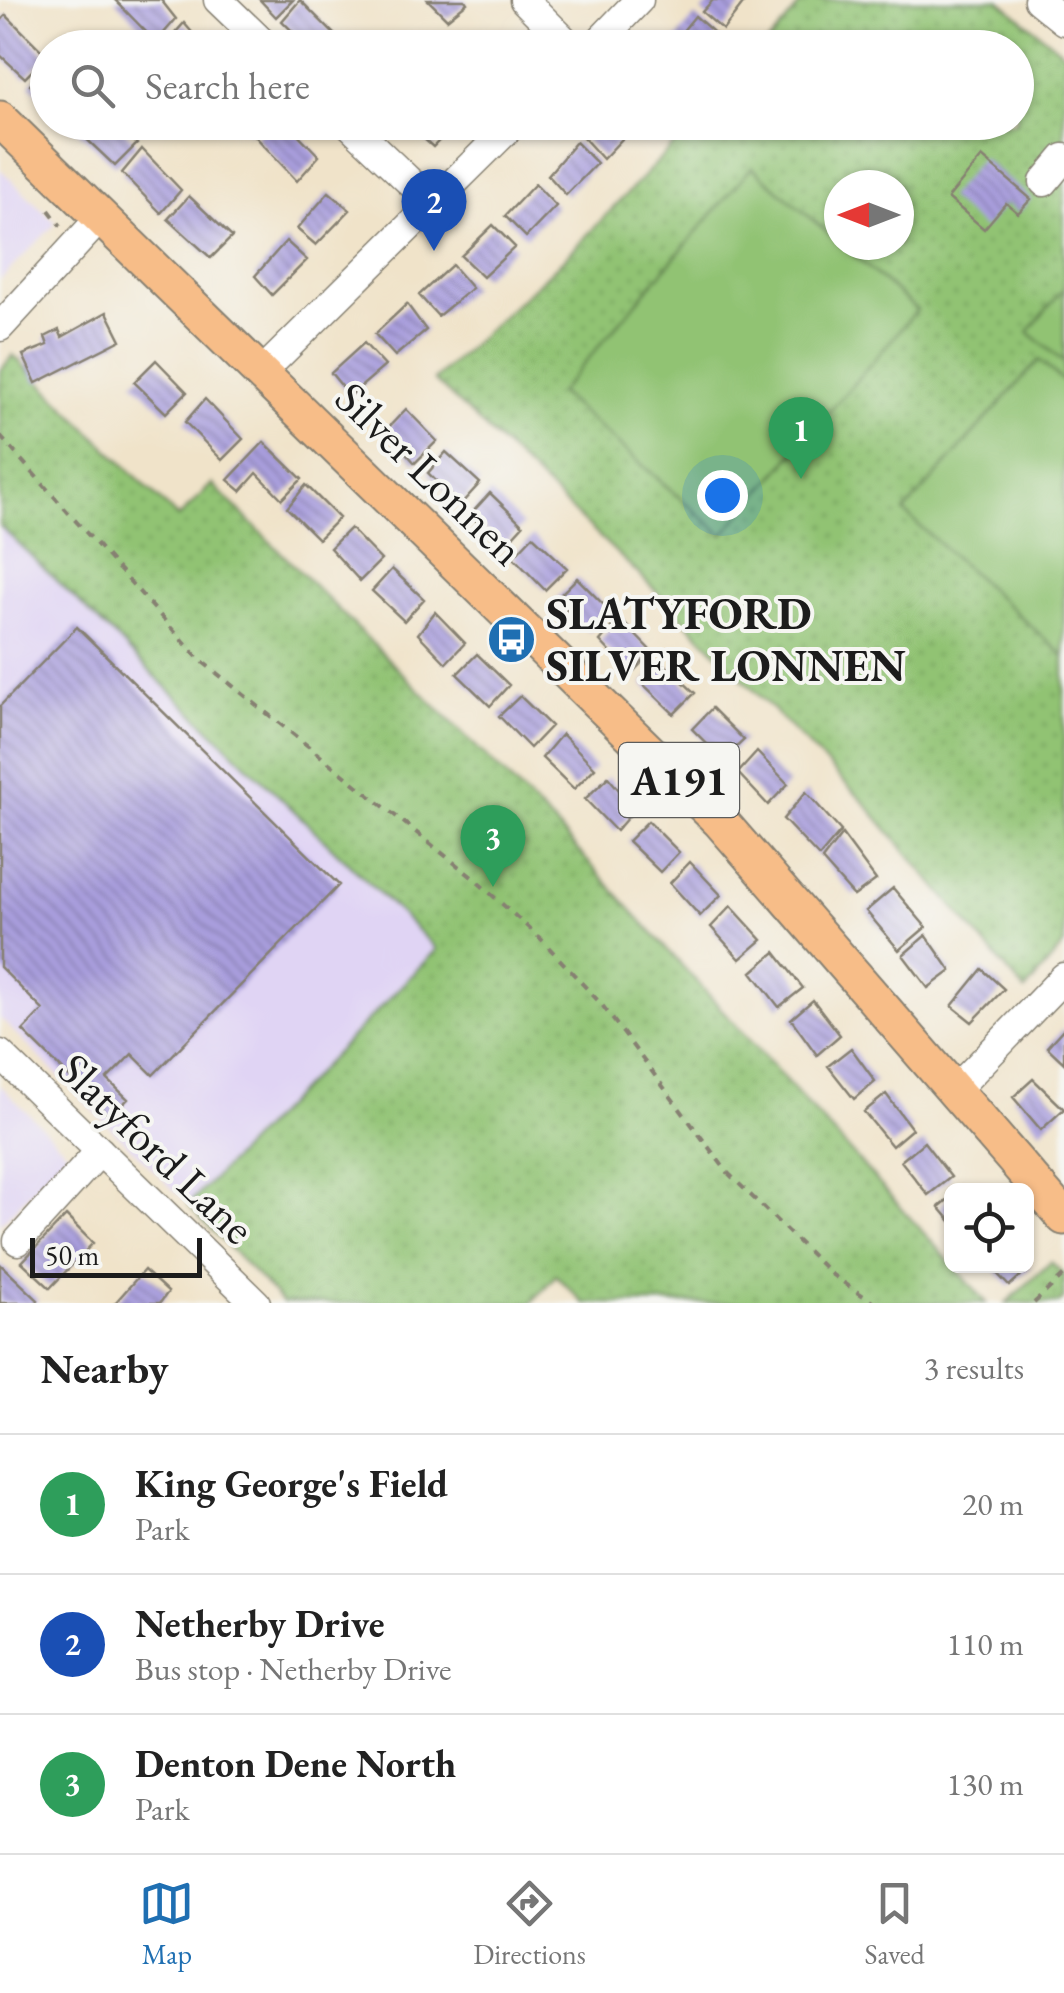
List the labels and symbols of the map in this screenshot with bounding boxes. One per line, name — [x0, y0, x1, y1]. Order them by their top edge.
pin: 2 — [402, 168, 466, 251]
north arrow — [824, 170, 914, 260]
street label: Silver Lonnen — [323, 369, 537, 577]
pin: 1 — [768, 396, 834, 479]
your location — [697, 470, 748, 521]
place label: SLATYFORD SILVER LONNEN — [546, 584, 906, 694]
bus stop icon: SLATYFORD SILVER LONNEN — [485, 613, 537, 665]
road number: A191 — [619, 743, 739, 817]
pin: 3 — [460, 804, 526, 887]
street label: Slatyford Lane — [46, 1040, 268, 1256]
scale bar — [30, 1233, 202, 1278]

